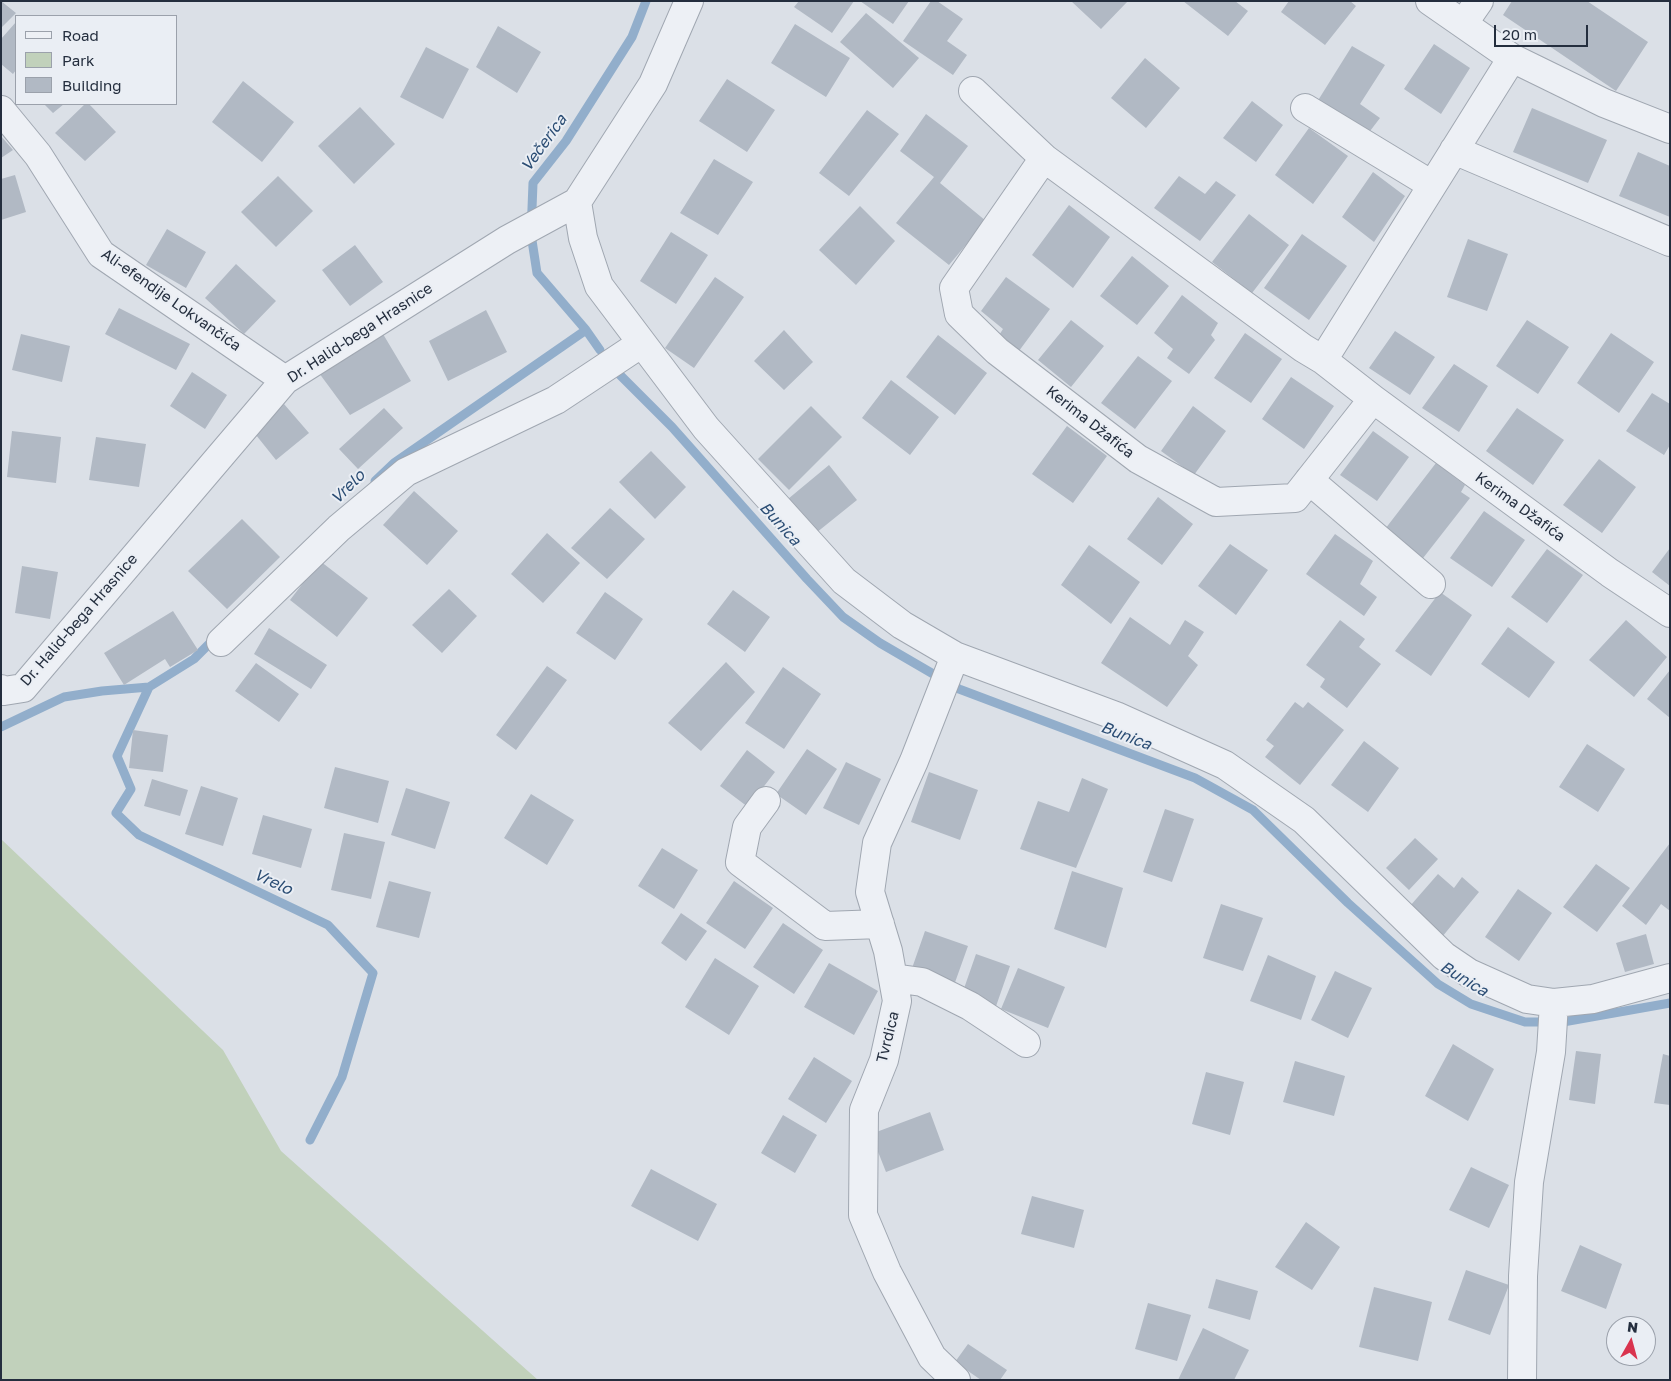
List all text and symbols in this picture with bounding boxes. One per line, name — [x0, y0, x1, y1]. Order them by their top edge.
legend — [15, 15, 178, 105]
scale bar — [1496, 15, 1590, 47]
text: 20 m — [1502, 25, 1537, 43]
text: Road — [62, 26, 99, 44]
text: Park — [62, 51, 94, 69]
text: Building — [62, 76, 122, 94]
water label: Večerica — [517, 111, 571, 175]
street label: Ali-efendije Lokvančića — [98, 245, 244, 355]
street label: Dr. Halid-bega Hrasnice — [284, 279, 436, 387]
street label: Kerima Džafića — [1042, 382, 1138, 462]
water label: Vrelo — [327, 466, 369, 508]
street label: Kerima Džafića — [1472, 468, 1568, 546]
water label: Bunica — [755, 498, 805, 550]
street label: Dr. Halid-bega Hrasnice — [17, 550, 141, 690]
water label: Bunica — [1098, 718, 1154, 754]
water label: Vrelo — [251, 865, 295, 899]
water label: Bunica — [1437, 957, 1491, 1001]
street label: Tvrdica — [873, 1010, 903, 1064]
north arrow — [1606, 1316, 1656, 1366]
text: N — [1626, 1318, 1639, 1336]

